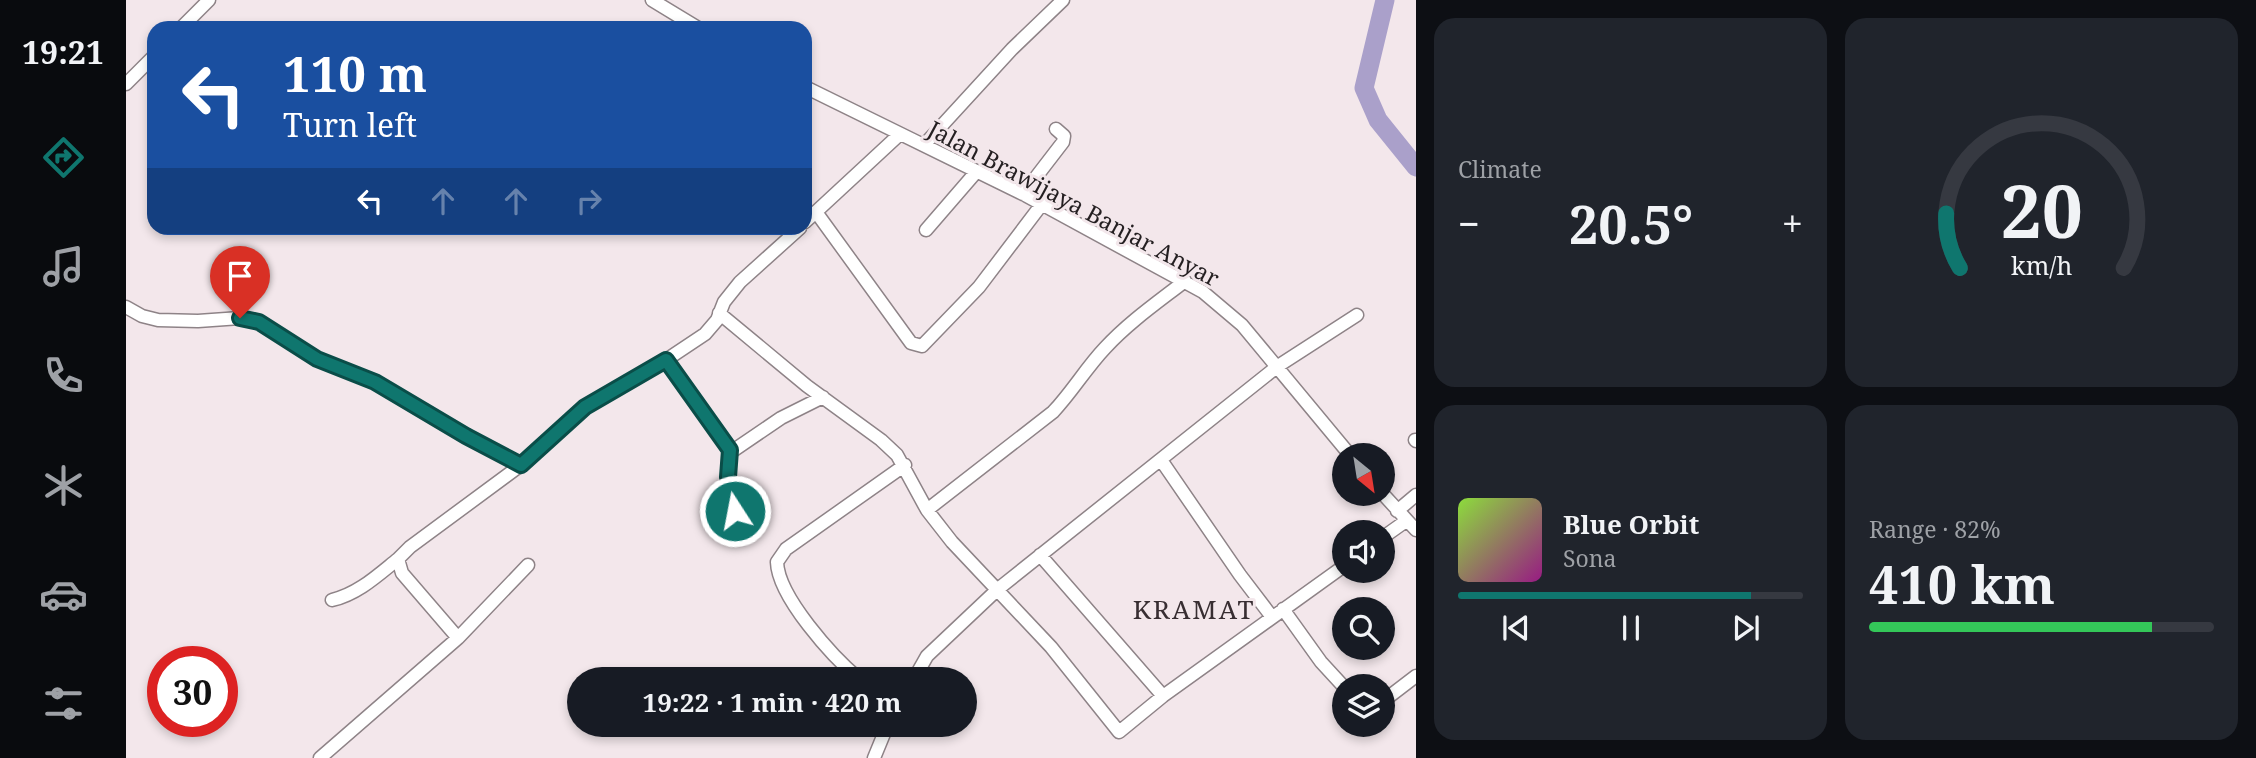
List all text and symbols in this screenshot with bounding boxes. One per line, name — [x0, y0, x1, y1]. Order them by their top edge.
text: 19:21 — [22, 30, 104, 73]
text: 110 m — [283, 40, 427, 106]
icon: left — [168, 49, 259, 140]
text: Turn left — [283, 103, 417, 146]
street label: Jalan Brawijaya Banjar Anyar — [922, 112, 1225, 294]
icon: directions — [39, 133, 88, 182]
text: Climate — [1458, 153, 1542, 185]
text: 20 — [2000, 161, 2083, 260]
icon: left — [351, 182, 389, 220]
icon: ahead — [424, 182, 462, 220]
icon: ahead — [497, 182, 535, 220]
icon: right — [570, 182, 608, 220]
text: 20.5° — [1569, 188, 1693, 259]
text: − — [1458, 197, 1480, 249]
text: + — [1782, 197, 1803, 249]
icon: music — [39, 242, 88, 291]
pin — [210, 246, 270, 318]
text: km/h — [2011, 248, 2072, 282]
icon: arrive — [221, 257, 259, 295]
icon: phone — [39, 351, 88, 400]
north arrow — [1332, 443, 1395, 506]
map controls — [1332, 443, 1395, 737]
icon: climate — [39, 461, 88, 510]
position arrow — [698, 474, 772, 548]
text: Blue Orbit — [1563, 506, 1699, 542]
text: Range · 82% — [1869, 513, 2001, 545]
button: sound — [1332, 520, 1395, 583]
text: Sona — [1563, 542, 1617, 574]
text: 410 km — [1869, 548, 2055, 619]
icon: car — [39, 570, 88, 619]
district label: KRAMAT — [1133, 591, 1255, 627]
button: search — [1332, 597, 1395, 660]
icon: previous — [1497, 609, 1535, 647]
icon: pause — [1612, 609, 1650, 647]
icon: next — [1727, 609, 1765, 647]
speed limit sign: 30 — [147, 646, 238, 737]
button: layers — [1332, 674, 1395, 737]
icon: filters — [39, 679, 88, 728]
text: 19:22 · 1 min · 420 m — [642, 684, 902, 720]

